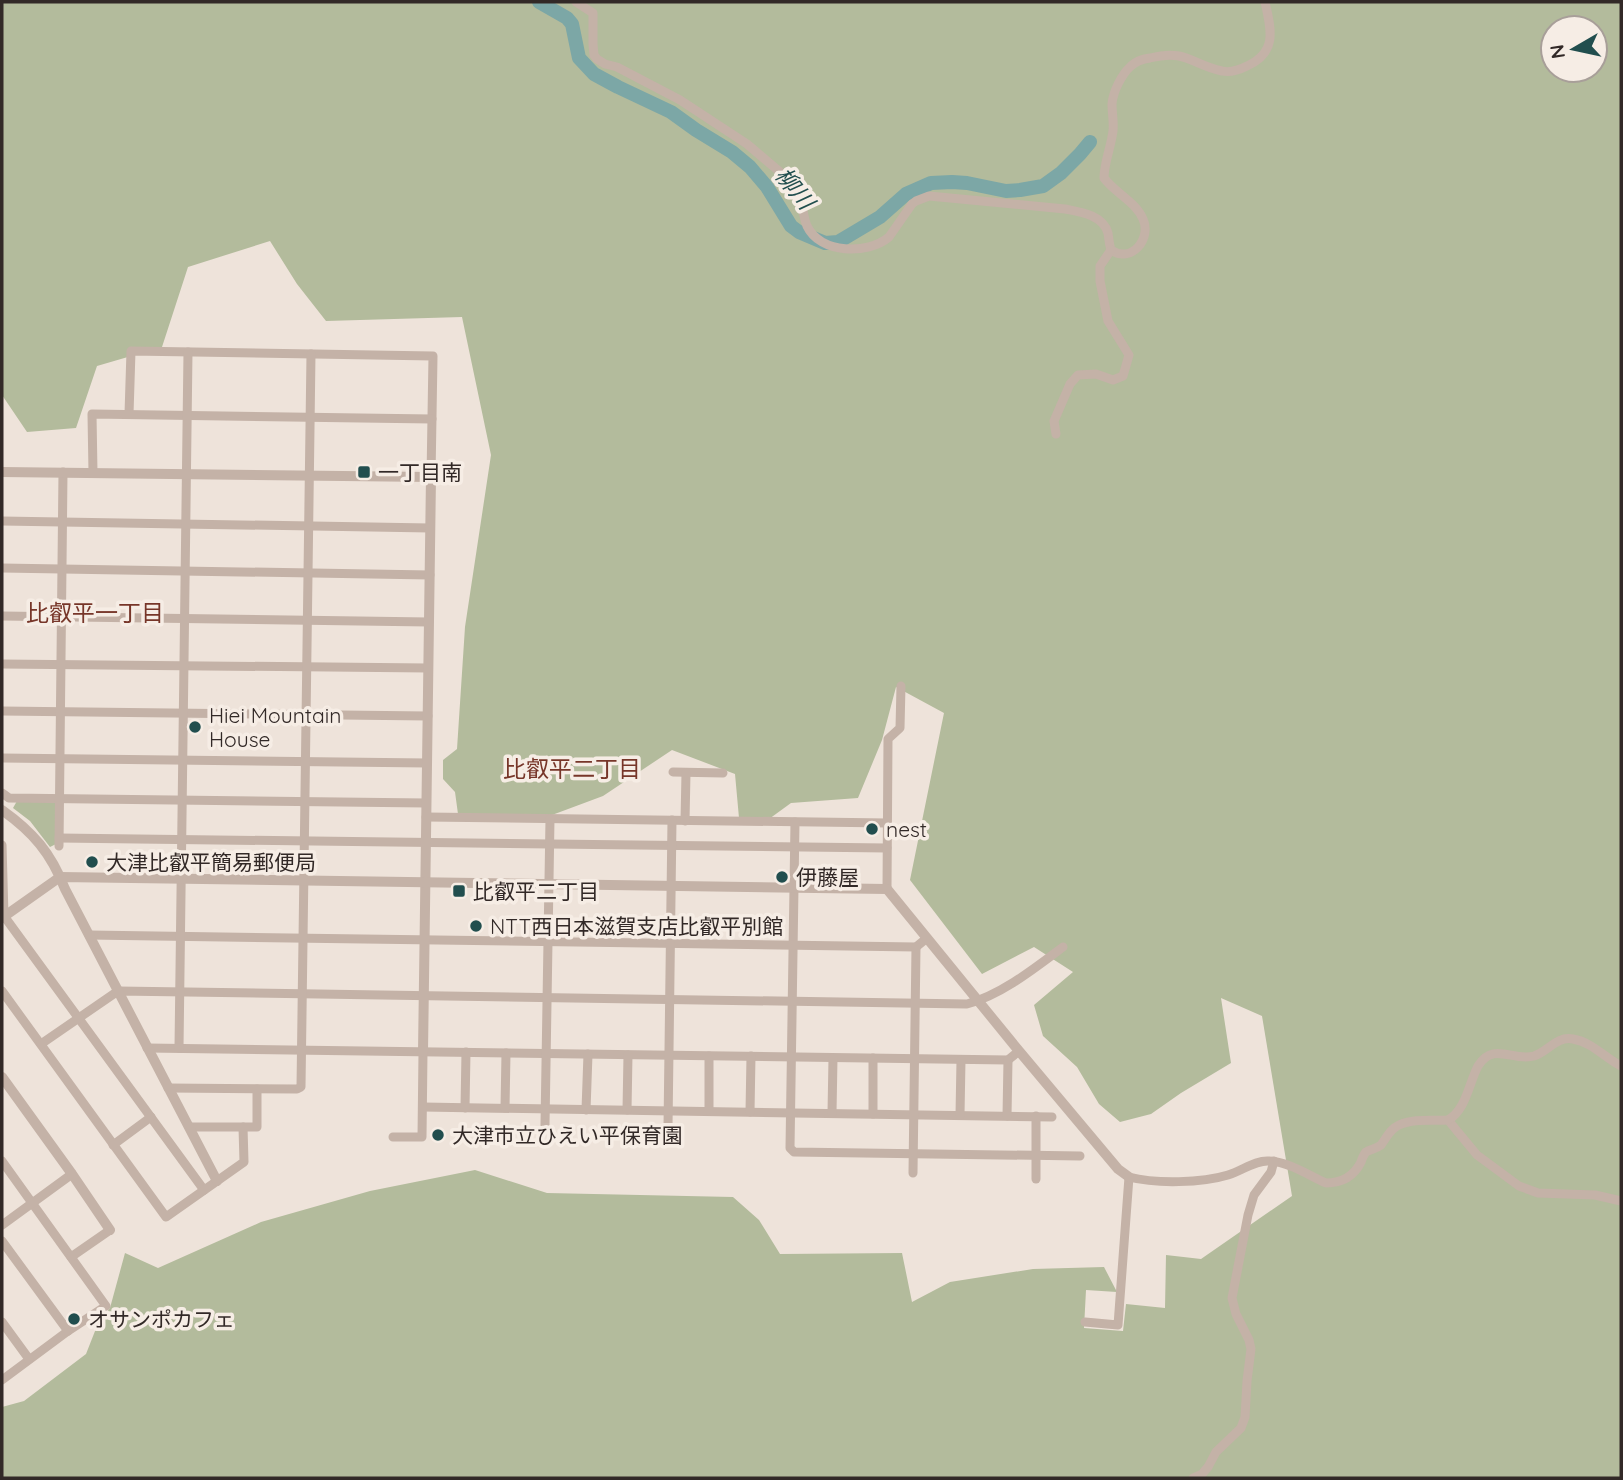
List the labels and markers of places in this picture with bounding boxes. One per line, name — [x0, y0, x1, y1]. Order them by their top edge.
place label: 一丁目南 — [378, 459, 462, 485]
marker: 一丁目南 — [356, 464, 372, 480]
place label: Hiei Mountain House — [209, 702, 341, 752]
marker: Hiei Mountain House — [187, 719, 203, 735]
place label: nest — [886, 816, 927, 842]
marker: nest — [864, 821, 880, 837]
place label: 大津比叡平簡易郵便局 — [106, 849, 316, 875]
marker: 大津比叡平簡易郵便局 — [84, 854, 100, 870]
place label: 伊藤屋 — [796, 864, 859, 890]
marker: 伊藤屋 — [774, 869, 790, 885]
place label: 比叡平二丁目 — [473, 878, 599, 904]
marker: 比叡平二丁目 — [451, 883, 467, 899]
place label: NTT西日本滋賀支店比叡平別館 — [490, 913, 783, 939]
marker: NTT西日本滋賀支店比叡平別館 — [468, 918, 484, 934]
place label: 大津市立ひえい平保育園 — [452, 1122, 683, 1148]
marker: 大津市立ひえい平保育園 — [430, 1127, 446, 1143]
place label: オサンポカフェ — [88, 1306, 235, 1332]
marker: オサンポカフェ — [66, 1311, 82, 1327]

